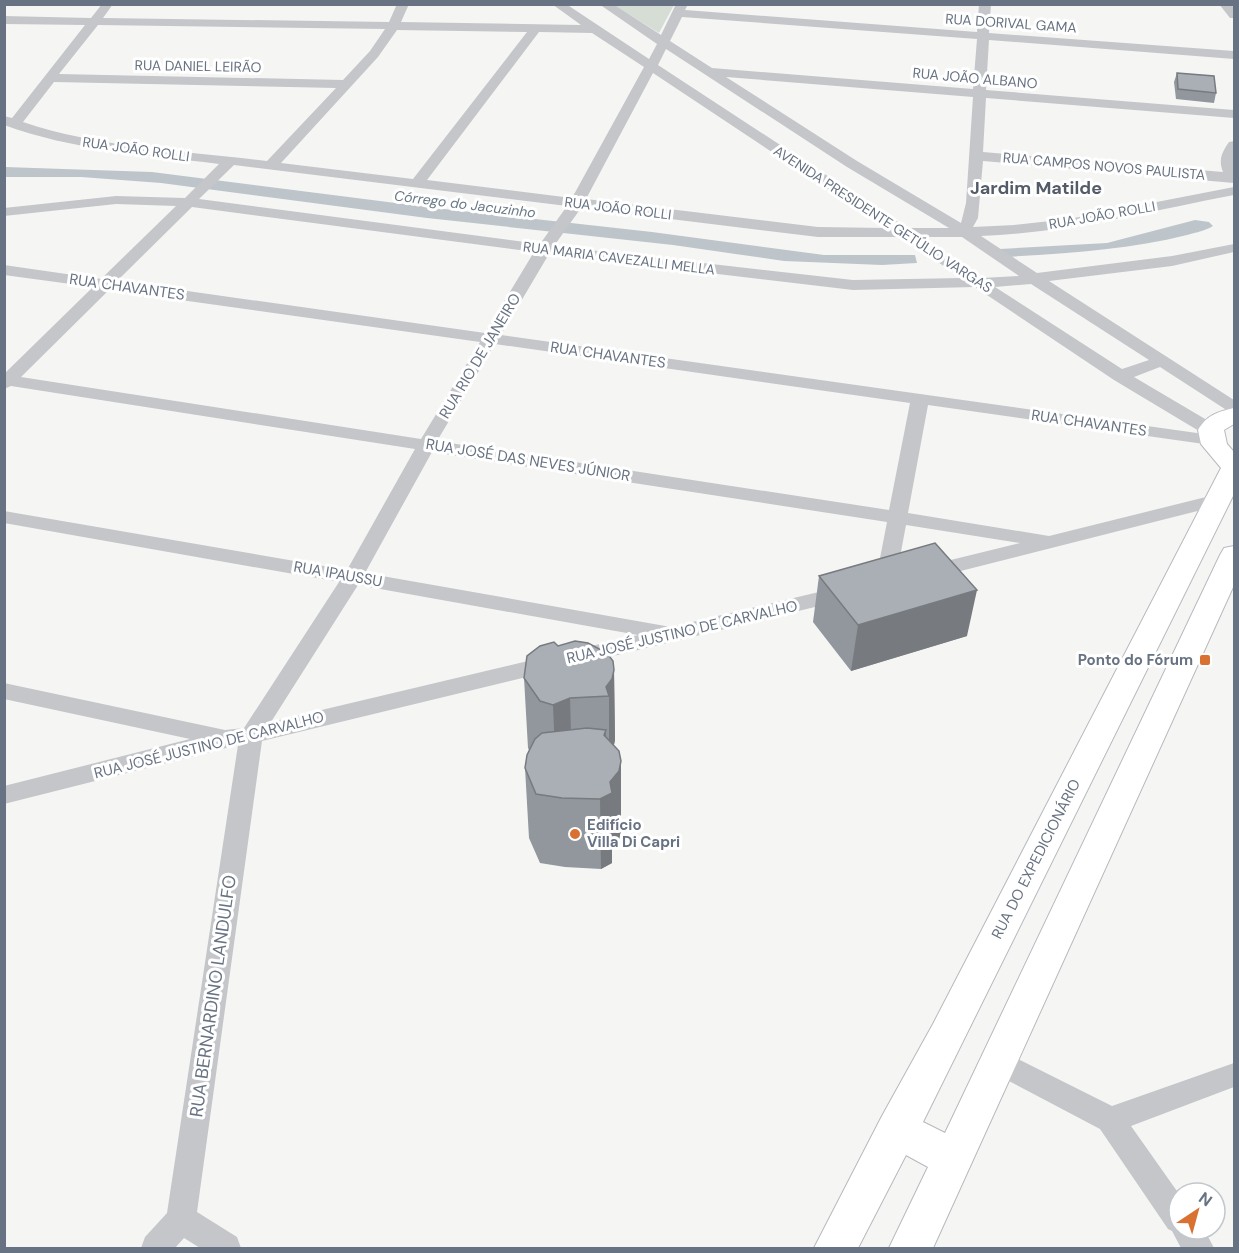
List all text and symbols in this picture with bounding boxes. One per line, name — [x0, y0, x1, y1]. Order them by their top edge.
street label: RUA DORIVAL GAMA — [945, 9, 1077, 37]
street label: RUA DANIEL LEIRÃO — [134, 56, 262, 76]
street label: RUA JOÃO ALBANO — [912, 64, 1038, 92]
street label: RUA JOÃO ROLLI — [81, 133, 191, 165]
street label: AVENIDA PRESIDENTE GETÚLIO VARGAS — [770, 141, 996, 297]
street label: RUA CAMPOS NOVOS PAULISTA — [1002, 148, 1206, 184]
district label: Jardim Matilde — [970, 176, 1102, 200]
water label: Córrego do Jacuzinho — [393, 186, 537, 222]
street label: RUA JOÃO ROLLI — [563, 193, 673, 223]
street label: RUA JOÃO ROLLI — [1047, 197, 1157, 233]
street label: RUA MARIA CAVEZALLI MELLA — [522, 237, 716, 279]
street label: RUA CHAVANTES — [68, 269, 186, 305]
street label: RUA RIO DE JANEIRO — [435, 290, 525, 422]
street label: RUA CHAVANTES — [549, 337, 667, 373]
street label: RUA CHAVANTES — [1030, 405, 1148, 441]
street label: RUA JOSÉ DAS NEVES JÚNIOR — [424, 434, 632, 486]
street label: RUA IPAUSSU — [292, 556, 384, 592]
street label: RUA JOSÉ JUSTINO DE CARVALHO — [565, 596, 799, 668]
place label: Ponto do Fórum — [1078, 650, 1193, 670]
marker: Ponto do Fórum — [1198, 653, 1212, 667]
street label: RUA JOSÉ JUSTINO DE CARVALHO — [92, 707, 326, 783]
street label: RUA DO EXPEDICIONÁRIO — [987, 776, 1085, 942]
place label: Edifício Villa Di Capri — [587, 815, 680, 852]
marker: Edifício Villa Di Capri — [568, 827, 582, 841]
street label: RUA BERNARDINO LANDULFO — [184, 873, 242, 1119]
north arrow — [1167, 1181, 1227, 1241]
text: N — [1195, 1187, 1216, 1211]

